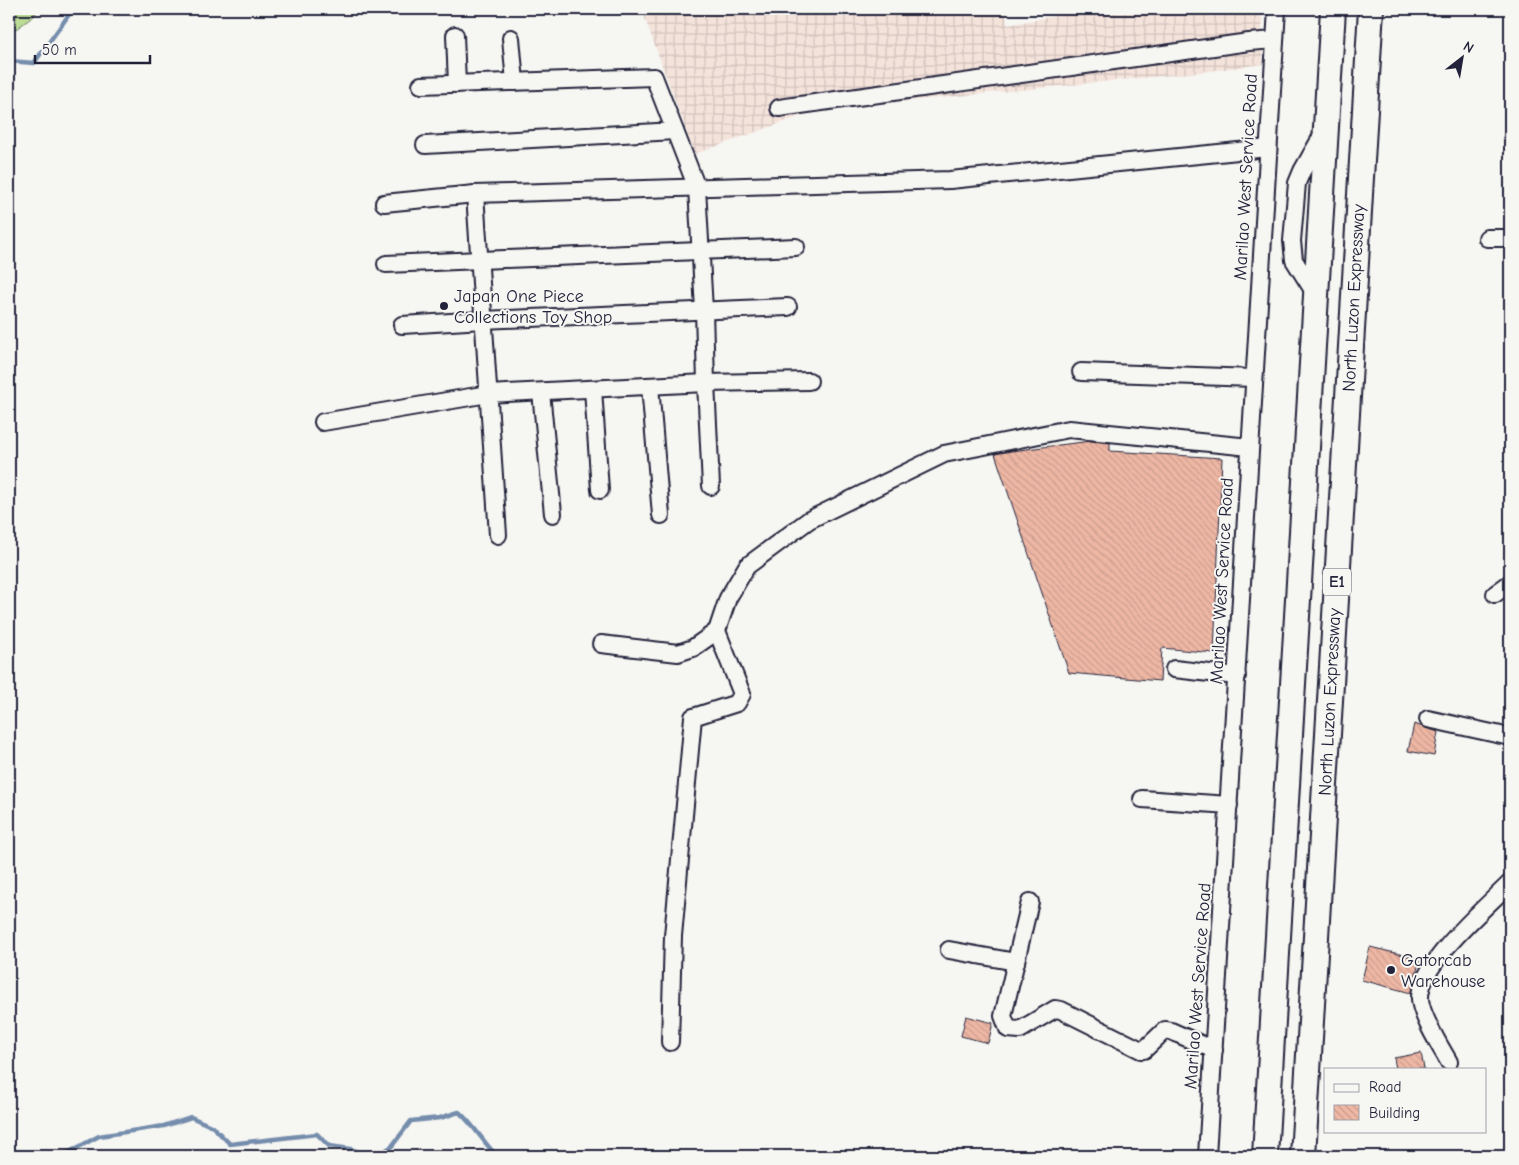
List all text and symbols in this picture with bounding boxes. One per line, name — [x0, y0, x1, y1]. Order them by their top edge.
scale bar — [35, 32, 150, 64]
north arrow — [1436, 32, 1486, 82]
text: N — [1460, 38, 1477, 57]
text: 50 m — [42, 41, 77, 59]
street label: Marilao West Service Road — [1230, 73, 1262, 281]
street label: North Luzon Expressway — [1339, 203, 1369, 392]
place label: Japan One Piece Collections Toy Shop — [454, 286, 612, 328]
marker: Japan One Piece Collections Toy Shop — [438, 300, 450, 312]
street label: Marilao West Service Road — [1206, 477, 1238, 685]
road number: E1 — [1323, 568, 1351, 596]
street label: North Luzon Expressway — [1315, 607, 1345, 796]
street label: Marilao West Service Road — [1180, 882, 1216, 1090]
place label: Gatorcab Warehouse — [1401, 950, 1485, 992]
marker: Gatorcab Warehouse — [1385, 964, 1397, 976]
legend — [1324, 1068, 1486, 1132]
text: Road — [1369, 1078, 1401, 1096]
text: Building — [1369, 1104, 1420, 1122]

